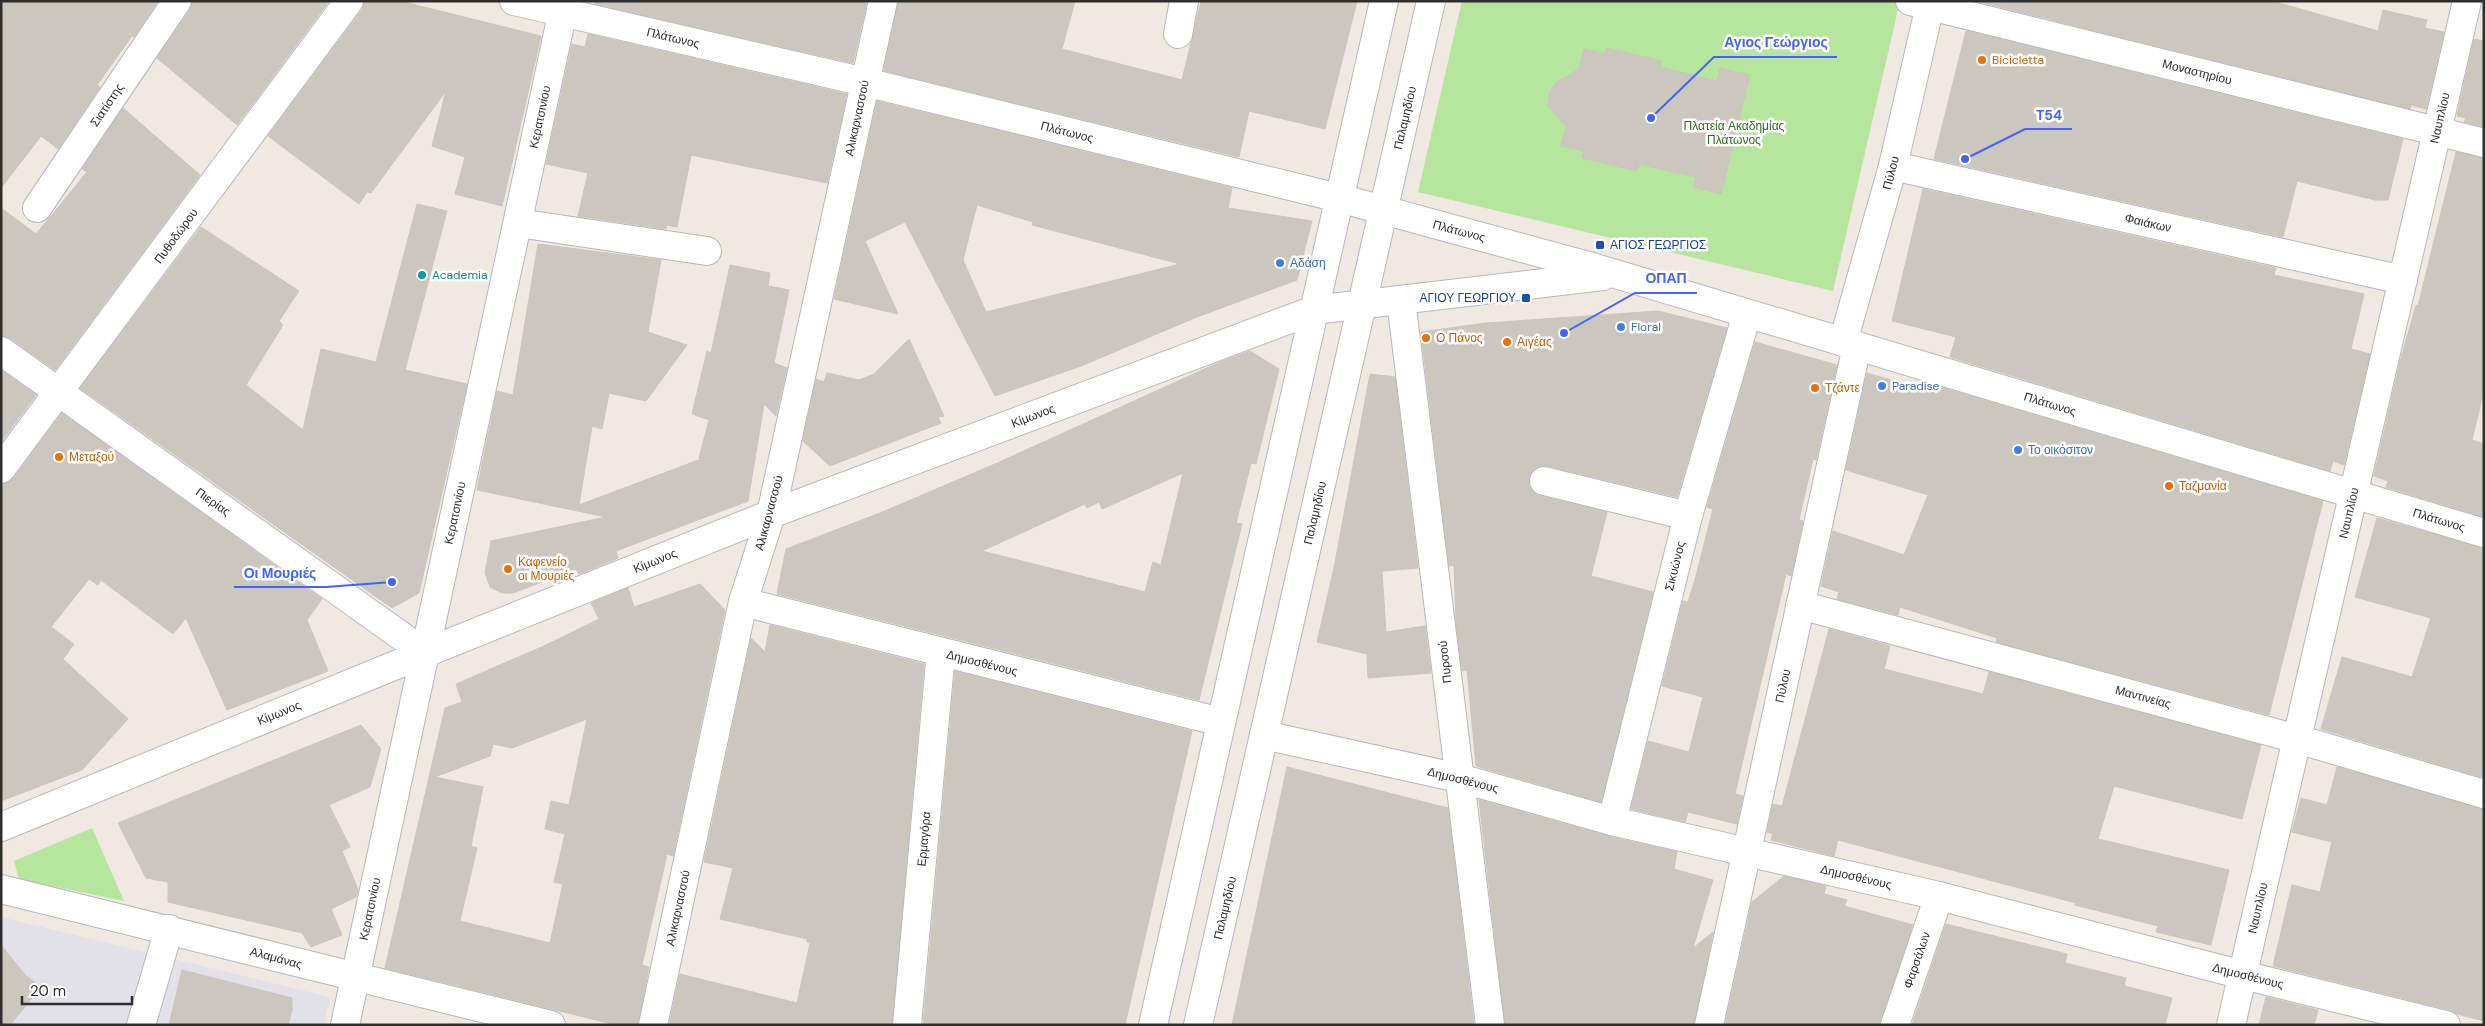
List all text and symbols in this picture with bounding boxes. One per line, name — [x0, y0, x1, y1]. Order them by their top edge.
street label: Πλάτωνος — [645, 24, 701, 52]
callout: Αγιος Γεώργιος — [1714, 28, 1837, 57]
text: Αγιος Γεώργιος — [1724, 33, 1828, 51]
place label: Bicicletta — [1992, 52, 2044, 68]
marker: Bicicletta — [1976, 54, 1988, 66]
street label: Μοναστηρίου — [2161, 56, 2233, 88]
street label: Αλικαρνασσού — [841, 79, 873, 157]
street label: Σιατίστης — [87, 80, 127, 130]
street label: Κερατσινίου — [526, 84, 554, 150]
street label: Παλαμηδίου — [1390, 85, 1420, 151]
street label: Ναυπλίου — [2426, 91, 2454, 145]
callout: T54 — [2025, 100, 2072, 129]
text: T54 — [2036, 106, 2062, 124]
street label: Πλάτωνος — [1039, 118, 1095, 146]
park label: Πλατεία Ακαδημίας Πλάτωνος — [1684, 118, 1785, 148]
street label: Πύλου — [1879, 154, 1903, 192]
street label: Πυθοδώρου — [151, 205, 201, 267]
street label: Φαιάκων — [2123, 210, 2173, 236]
street label: Πλάτωνος — [1431, 216, 1487, 246]
place label: ΑΓΙΟΣ ΓΕΩΡΓΙΟΣ — [1610, 237, 1706, 253]
marker: ΑΓΙΟΣ ΓΕΩΡΓΙΟΣ — [1594, 239, 1606, 251]
place label: Αδάση — [1290, 255, 1326, 271]
marker: Αδάση — [1274, 257, 1286, 269]
callout: ΟΠΑΠ — [1635, 264, 1697, 293]
place label: Academia — [432, 267, 487, 283]
marker: Academia — [416, 269, 428, 281]
text: ΟΠΑΠ — [1645, 269, 1687, 287]
place label: ΑΓΙΟΥ ΓΕΩΡΓΙΟΥ — [1419, 290, 1516, 306]
marker: ΑΓΙΟΥ ΓΕΩΡΓΙΟΥ — [1520, 292, 1532, 304]
place label: Floral — [1631, 319, 1661, 335]
marker: Floral — [1615, 321, 1627, 333]
place label: Ο Πάνος — [1436, 330, 1483, 346]
marker: Ο Πάνος — [1420, 332, 1432, 344]
place label: Αιγέας — [1517, 334, 1552, 350]
marker: Αιγέας — [1501, 336, 1513, 348]
place label: Paradise — [1892, 378, 1940, 394]
place label: Τζάντε — [1825, 380, 1860, 396]
marker: Paradise — [1876, 380, 1888, 392]
marker: Τζάντε — [1809, 382, 1821, 394]
street label: Πλάτωνος — [2022, 388, 2078, 420]
street label: Κίμωνος — [1009, 400, 1057, 432]
place label: Το οικόσιτον — [2028, 442, 2093, 458]
marker: Το οικόσιτον — [2012, 444, 2024, 456]
place label: Μεταξού — [69, 449, 114, 465]
marker: Μεταξού — [53, 451, 65, 463]
street label: Αλικαρνασσού — [751, 474, 787, 552]
place label: Ταζμανία — [2179, 478, 2227, 494]
street label: Κερατσινίου — [441, 480, 469, 546]
street label: Παλαμηδίου — [1300, 480, 1330, 546]
marker: Ταζμανία — [2163, 480, 2175, 492]
street label: Πιερίας — [192, 484, 234, 520]
street label: Ναυπλίου — [2335, 486, 2363, 540]
street label: Πλάτωνος — [2411, 504, 2467, 536]
street label: Σικυώνος — [1661, 539, 1689, 592]
street label: Κίμωνος — [631, 545, 679, 577]
place label: Καφενείο οι Μουριές — [518, 554, 575, 584]
callout: Οι Μουριές — [234, 558, 326, 587]
marker: Καφενείο οι Μουριές — [502, 563, 514, 575]
text: Οι Μουριές — [244, 564, 316, 582]
street label: Πυρσού — [1434, 640, 1456, 684]
street label: Δημοσθένους — [945, 646, 1019, 680]
street label: Πύλου — [1772, 668, 1794, 704]
street label: Μαντινείας — [2113, 682, 2173, 712]
street label: Κίμωνος — [255, 697, 303, 729]
street label: Δημοσθένους — [1426, 763, 1500, 797]
street label: Ερμαγόρα — [914, 811, 934, 867]
street label: Δημοσθένους — [1819, 861, 1893, 893]
street label: Αλικαρνασσού — [662, 869, 694, 947]
street label: Παλαμηδίου — [1210, 875, 1240, 941]
street label: Κερατσινίου — [356, 876, 384, 942]
street label: Ναυπλίου — [2244, 881, 2272, 935]
street label: Φαρσάλων — [1900, 930, 1934, 990]
street label: Αλαμάνας — [248, 943, 304, 973]
street label: Δημοσθένους — [2211, 959, 2285, 993]
scale bar — [22, 974, 132, 1006]
text: 20 m — [30, 981, 66, 1001]

